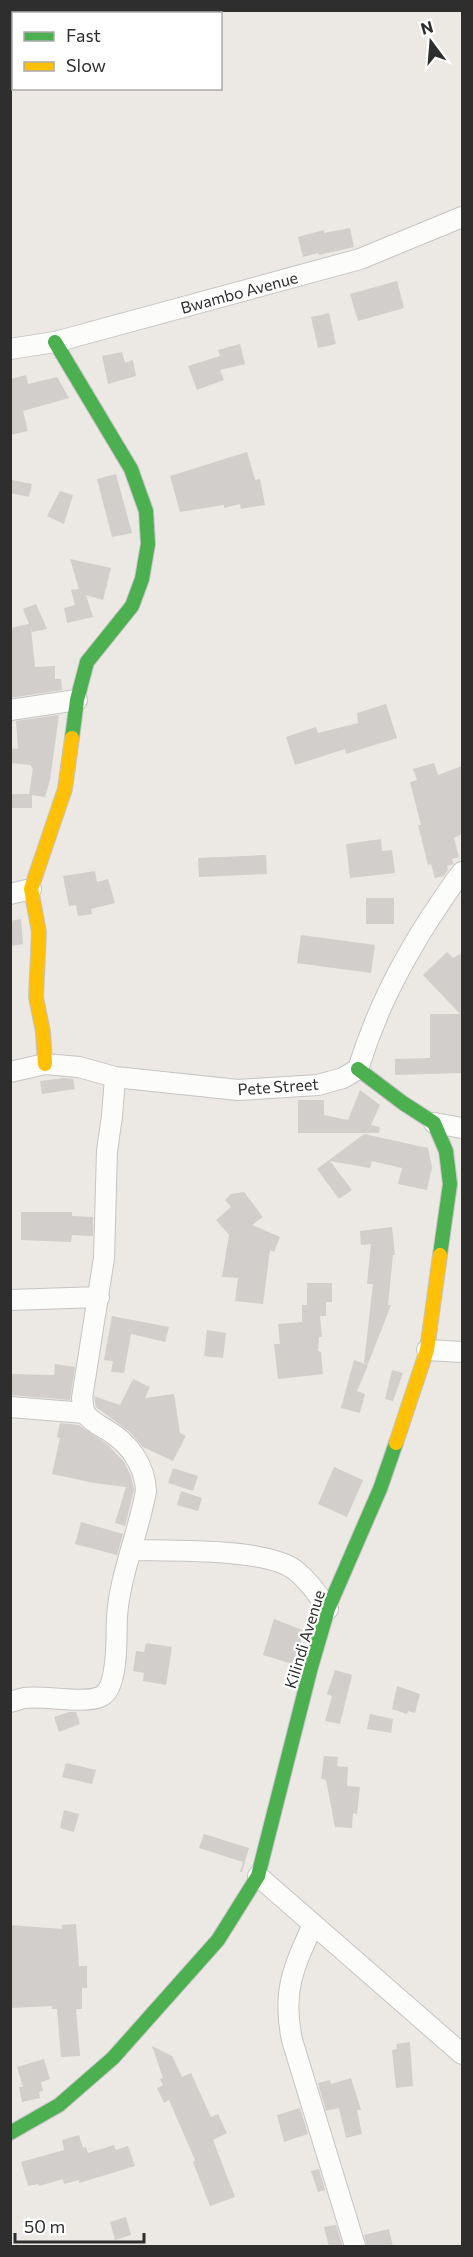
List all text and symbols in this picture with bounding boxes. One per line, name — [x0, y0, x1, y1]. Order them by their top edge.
legend — [12, 12, 222, 90]
north arrow — [401, 12, 461, 72]
text: N — [418, 16, 435, 38]
text: Fast — [66, 24, 101, 46]
text: Slow — [66, 54, 106, 76]
street label: Bwambo Avenue — [178, 267, 300, 317]
street label: Pete Street — [237, 1074, 320, 1098]
street label: Kilindi Avenue — [280, 1587, 328, 1691]
scale bar — [15, 2206, 144, 2244]
text: 50 m — [24, 2215, 65, 2237]

